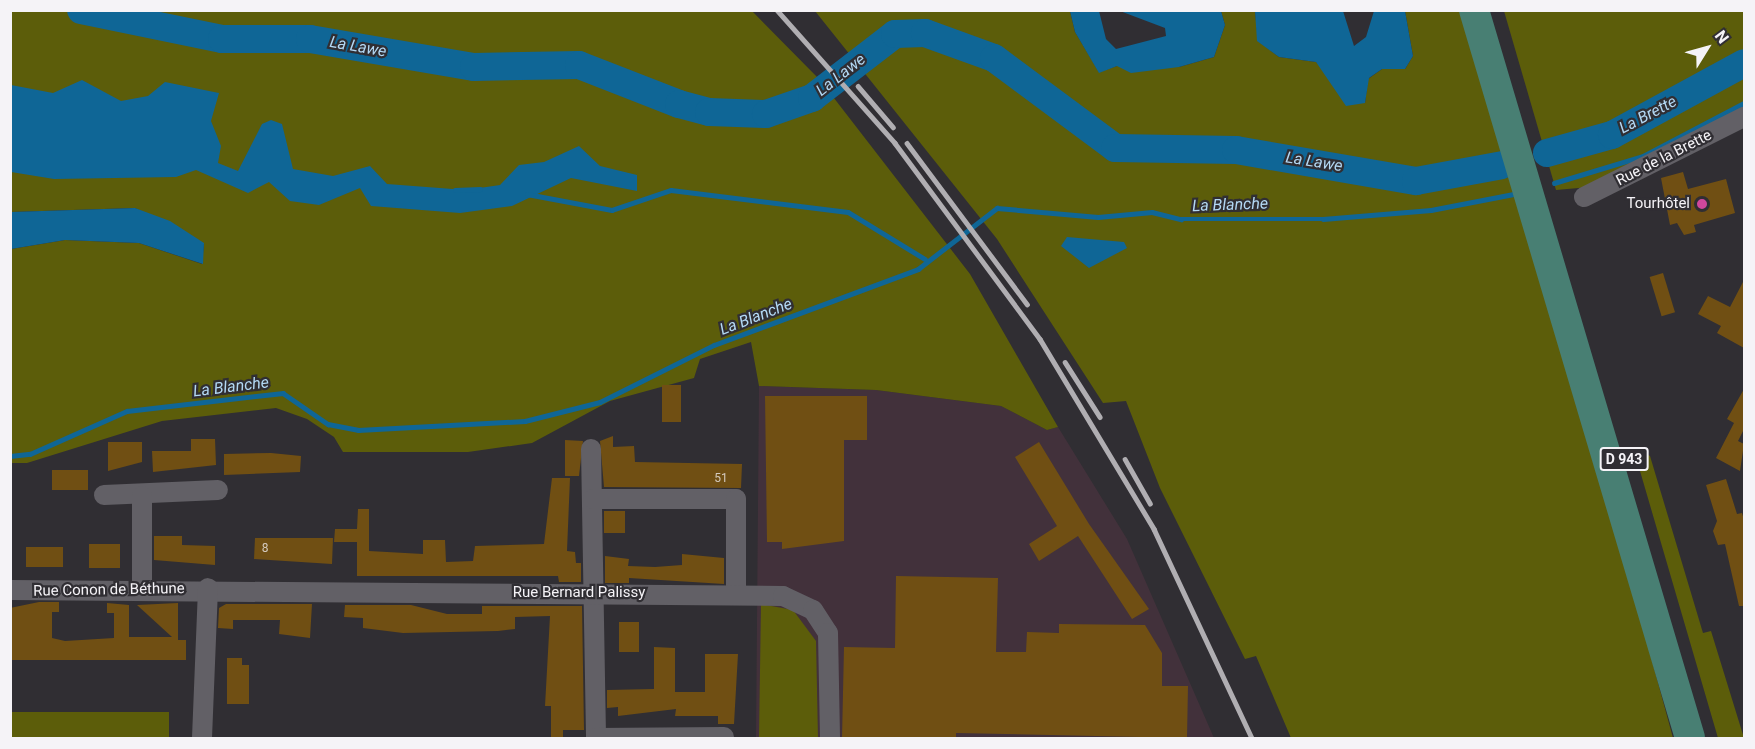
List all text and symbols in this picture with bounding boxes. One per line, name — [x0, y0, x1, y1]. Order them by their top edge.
north arrow — [1677, 18, 1737, 78]
text: N — [1711, 27, 1733, 47]
water label: La Lawe — [328, 33, 388, 61]
water label: La Lawe — [812, 50, 870, 100]
water label: La Brette — [1616, 92, 1680, 138]
street label: Rue de la Brette — [1613, 126, 1715, 190]
water label: La Lawe — [1284, 148, 1344, 176]
water label: La Blanche — [1192, 194, 1268, 216]
place label: Tourhôtel — [1627, 195, 1690, 213]
marker: Tourhôtel — [1695, 197, 1709, 211]
water label: La Blanche — [717, 294, 795, 340]
water label: La Blanche — [192, 373, 270, 401]
road number: D 943 — [1598, 448, 1650, 470]
house number: 51 — [714, 472, 728, 486]
house number: 8 — [262, 542, 268, 556]
street label: Rue Conon de Béthune — [33, 580, 185, 600]
street label: Rue Bernard Palissy — [513, 584, 645, 602]

